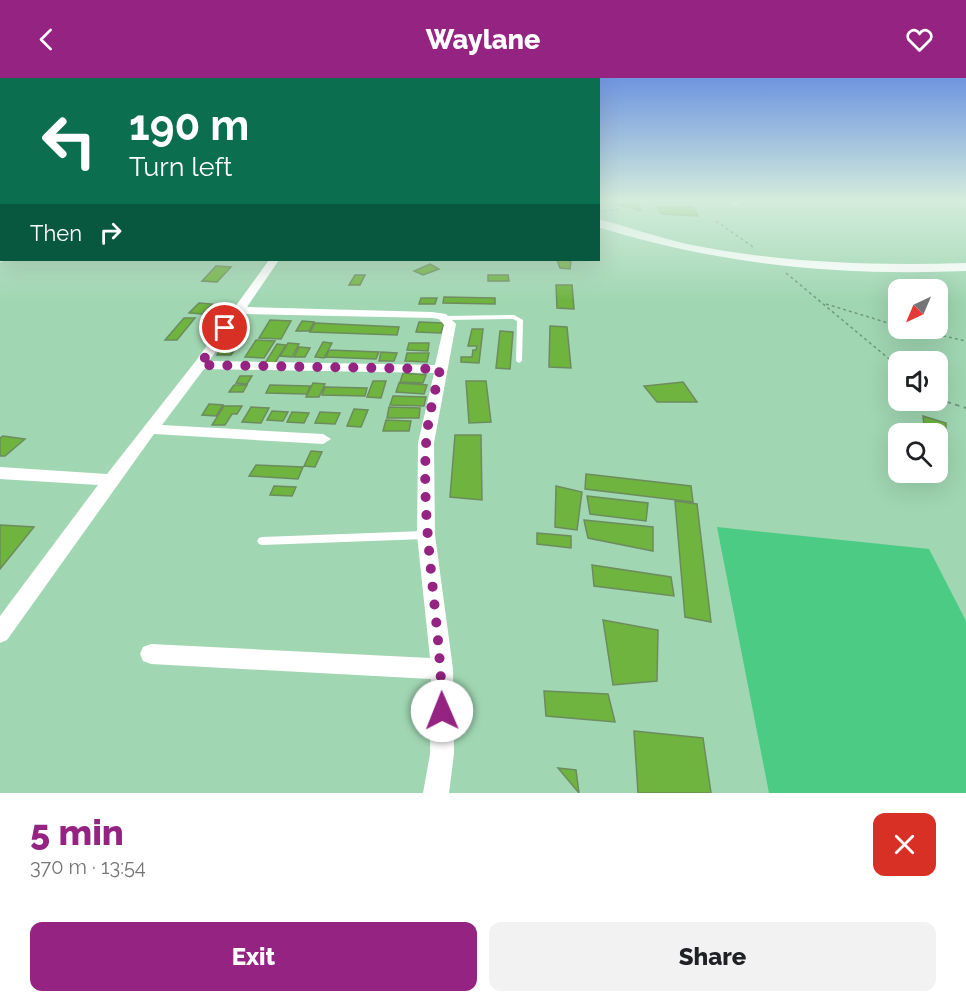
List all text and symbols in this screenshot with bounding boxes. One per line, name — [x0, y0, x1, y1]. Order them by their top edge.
icon: back — [30, 23, 63, 56]
icon: heart — [903, 23, 936, 56]
text: Waylane — [426, 24, 540, 55]
text: 190 m — [129, 101, 249, 150]
icon: left — [30, 102, 108, 180]
text: Turn left — [129, 151, 232, 182]
icon: right — [94, 216, 127, 249]
text: Then — [30, 220, 82, 246]
north arrow — [888, 279, 948, 339]
map controls — [888, 279, 948, 483]
pin — [199, 302, 250, 353]
icon: arrive — [208, 311, 241, 344]
button: sound — [888, 351, 948, 411]
button: search — [888, 423, 948, 483]
position arrow — [410, 679, 474, 743]
text: 5 min — [30, 811, 124, 853]
button: close — [873, 813, 936, 876]
text: 370 m · 13:54 — [30, 855, 146, 879]
button: Exit — [30, 922, 477, 991]
button: Share — [489, 922, 936, 991]

